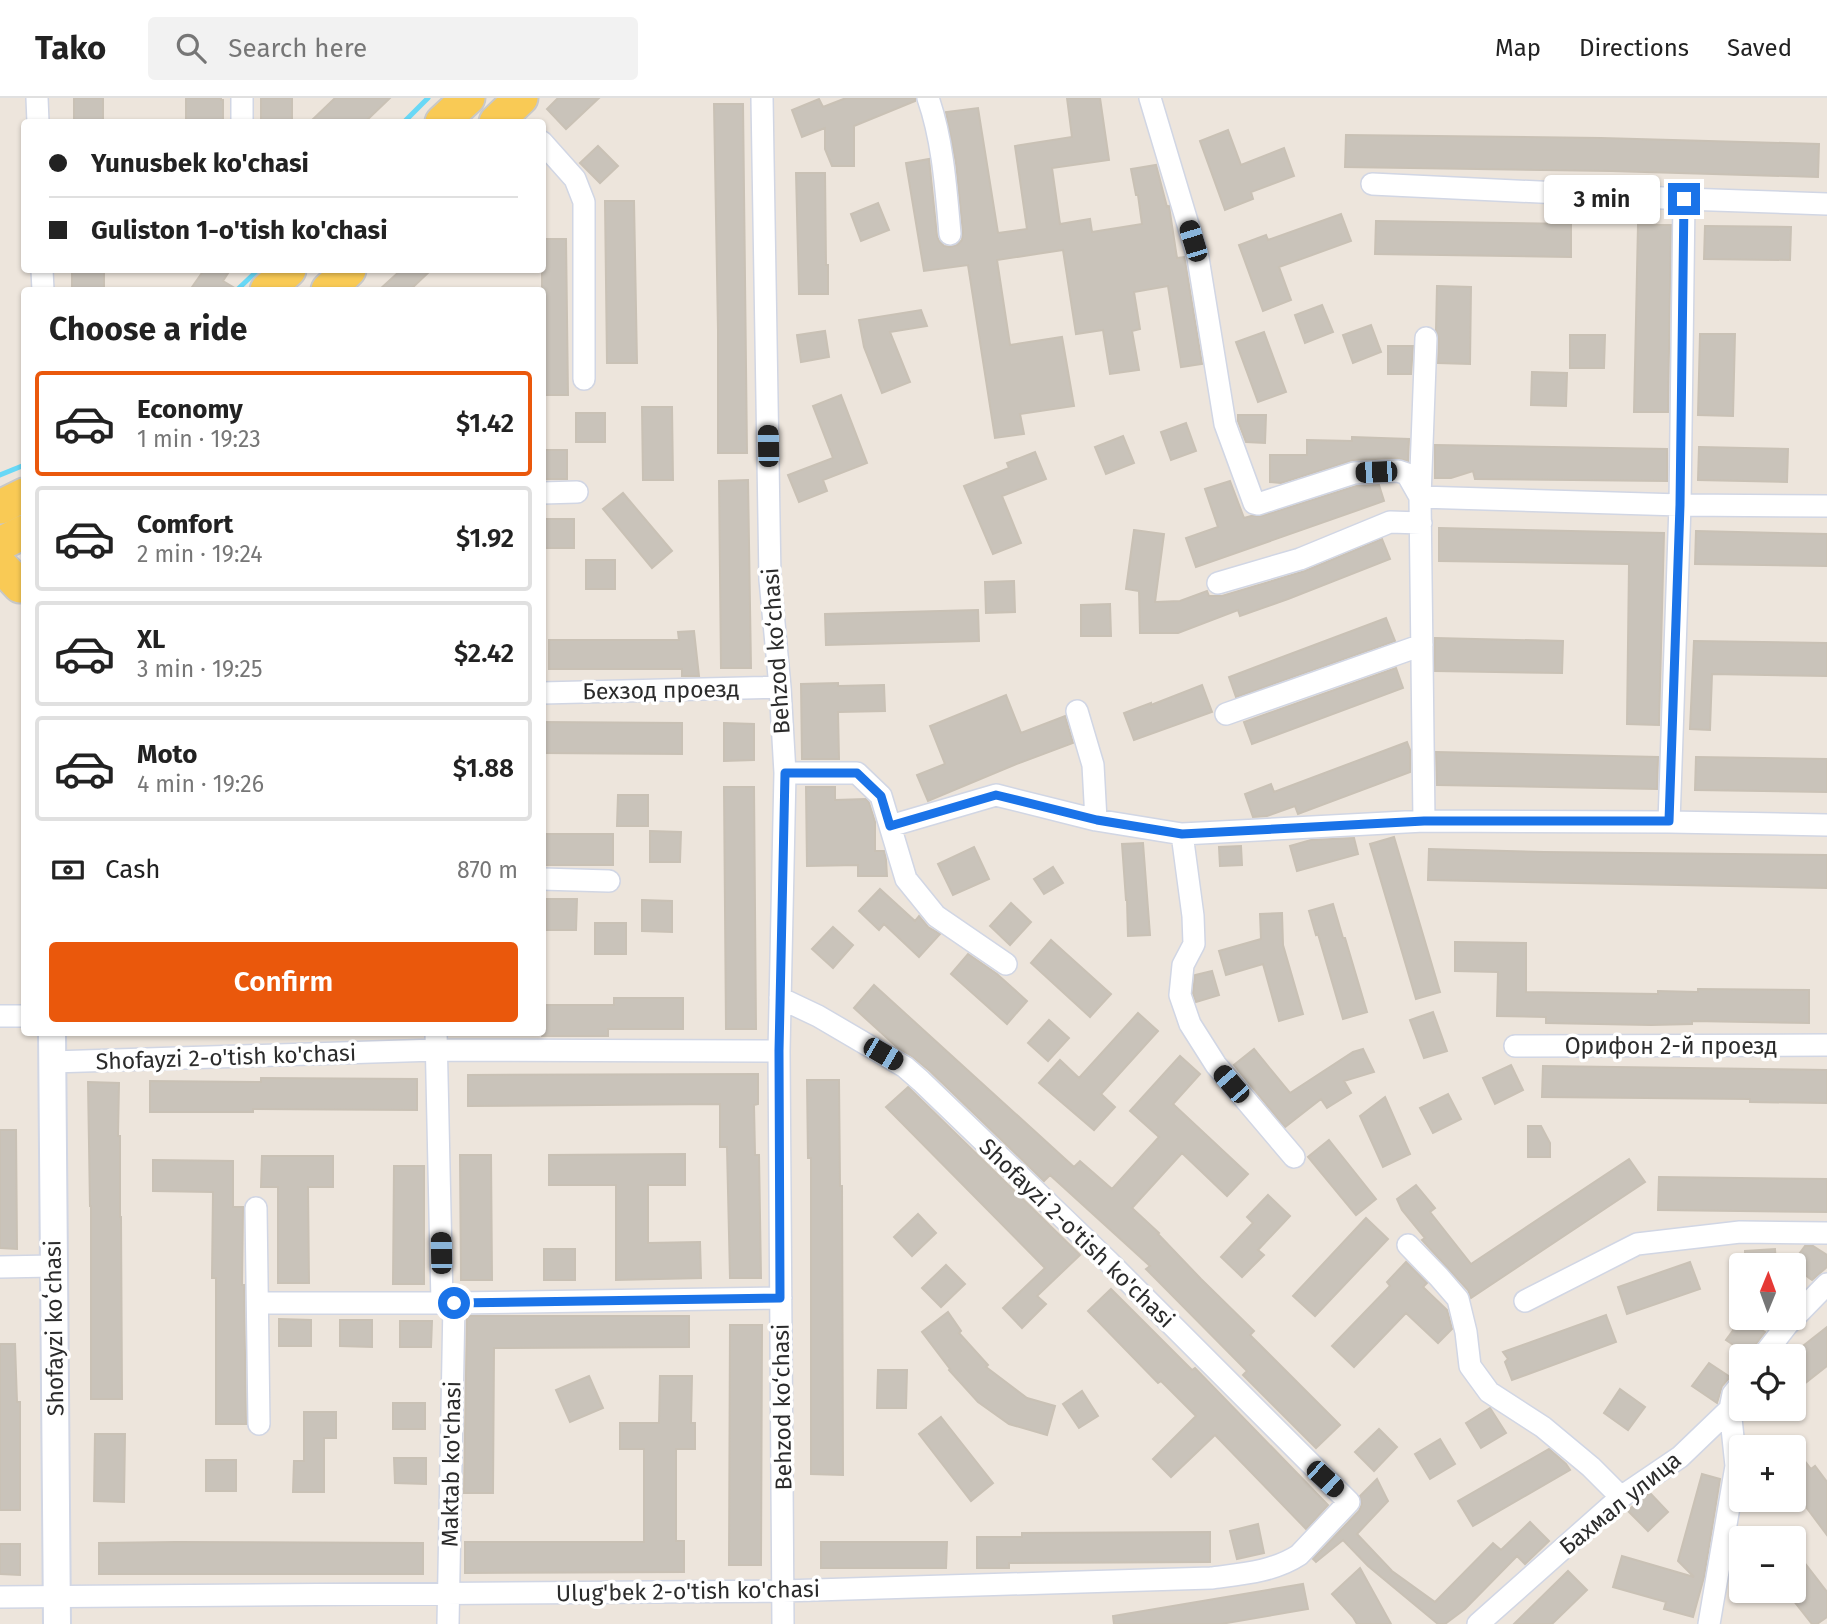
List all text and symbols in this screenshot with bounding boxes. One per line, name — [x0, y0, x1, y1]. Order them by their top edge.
search box — [148, 17, 638, 80]
text: Tako — [35, 28, 106, 68]
icon: search — [172, 29, 210, 67]
text: Search here — [228, 33, 367, 64]
text: Map — [1495, 34, 1541, 62]
text: Directions — [1579, 34, 1689, 62]
text: Saved — [1727, 34, 1792, 62]
text: Yunusbek ko'chasi — [91, 148, 309, 179]
callout: 3 min — [1544, 174, 1660, 224]
route end — [1668, 183, 1700, 215]
text: 3 min — [1574, 185, 1630, 213]
text: Guliston 1-o'tish ko'chasi — [91, 215, 387, 246]
car — [1177, 218, 1210, 264]
text: Choose a ride — [49, 310, 247, 348]
icon: car — [53, 392, 116, 455]
text: Economy — [137, 394, 243, 425]
text: $1.42 — [456, 408, 514, 439]
text: 1 min · 19:23 — [137, 425, 261, 453]
car — [758, 425, 779, 467]
car — [1355, 461, 1398, 483]
icon: car — [53, 507, 116, 570]
text: Comfort — [137, 509, 233, 540]
text: $1.92 — [456, 523, 514, 554]
text: 2 min · 19:24 — [137, 540, 262, 568]
street label: Behzod ko‘chasi — [756, 567, 796, 735]
icon: car — [53, 622, 116, 685]
text: XL — [137, 624, 165, 655]
text: $2.42 — [454, 638, 514, 669]
text: 3 min · 19:25 — [137, 655, 262, 683]
street label: Бехзод проезд — [582, 675, 740, 705]
icon: car — [53, 737, 116, 800]
text: Moto — [137, 739, 197, 770]
text: $1.88 — [453, 753, 514, 784]
text: 4 min · 19:26 — [137, 770, 264, 798]
icon: cash — [49, 851, 87, 889]
text: Cash — [105, 854, 161, 885]
text: 870 m — [457, 856, 518, 884]
button: Confirm — [49, 942, 518, 1022]
street label: Орифон 2-й проезд — [1565, 1032, 1777, 1060]
car — [860, 1034, 907, 1074]
street label: Shofayzi 2-o'tish ko'chasi — [95, 1038, 357, 1076]
car — [1210, 1061, 1253, 1107]
street label: Shofayzi 2-o'tish ko'chasi — [974, 1132, 1180, 1334]
car — [431, 1232, 452, 1274]
street label: Shofayzi koʻchasi — [38, 1240, 70, 1416]
north arrow — [1729, 1253, 1806, 1330]
map controls — [1729, 1253, 1806, 1603]
route start — [438, 1287, 470, 1319]
street label: Behzod ko‘chasi — [767, 1323, 797, 1491]
button: locate — [1729, 1344, 1806, 1421]
street label: Maktab ko'chasi — [436, 1381, 466, 1547]
button: + — [1729, 1435, 1806, 1512]
street label: Бахмал улица — [1554, 1445, 1686, 1561]
car — [1303, 1457, 1348, 1501]
button: − — [1729, 1526, 1806, 1603]
street label: Ulug'bek 2-o'tish ko'chasi — [556, 1575, 820, 1607]

